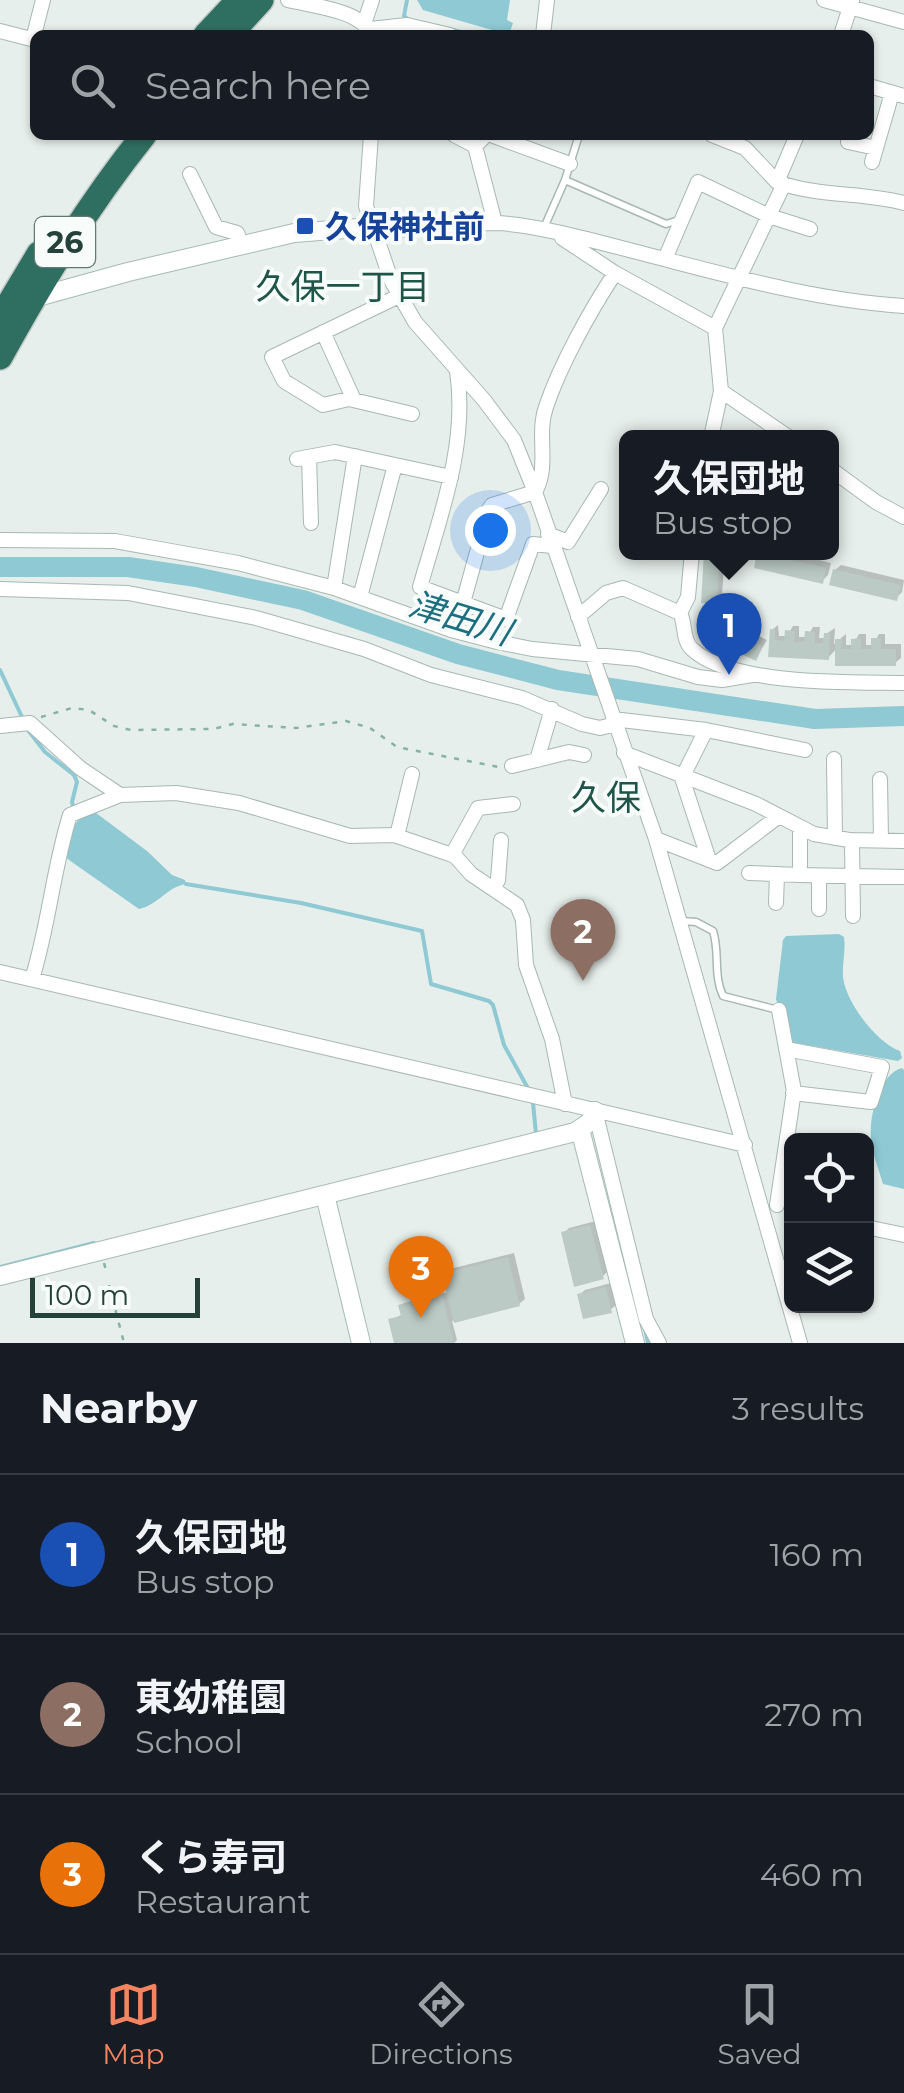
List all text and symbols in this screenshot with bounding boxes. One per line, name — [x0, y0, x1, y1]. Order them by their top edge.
search box — [30, 30, 874, 140]
icon: search — [65, 58, 120, 113]
text: Search here — [145, 62, 371, 109]
place label: 久保神社前 — [325, 207, 485, 246]
marker: 久保神社前 — [294, 215, 316, 237]
road number: 26 — [35, 217, 95, 267]
district label: 久保一丁目 — [255, 265, 431, 308]
popup — [619, 430, 839, 560]
text: 久保団地 — [653, 455, 805, 502]
text: Bus stop — [653, 503, 792, 542]
your location — [465, 505, 516, 556]
water label: 津田川 — [404, 582, 520, 655]
pin: 1 — [696, 592, 762, 675]
district label: 久保 — [571, 776, 641, 819]
pin: 2 — [550, 898, 616, 981]
map controls — [784, 1133, 874, 1313]
button: locate — [784, 1133, 874, 1223]
button: layers — [784, 1223, 874, 1313]
pin: 3 — [388, 1236, 454, 1318]
scale bar — [30, 1273, 200, 1318]
text: 100 m — [45, 1278, 129, 1312]
text: Nearby — [40, 1382, 197, 1434]
text: 3 results — [732, 1389, 864, 1428]
text: 久保団地 — [135, 1514, 287, 1561]
text: 1 — [66, 1535, 79, 1574]
text: 160 m — [769, 1535, 864, 1574]
text: Bus stop — [135, 1562, 274, 1601]
text: 東幼稚園 — [135, 1674, 287, 1721]
text: 2 — [63, 1695, 82, 1734]
text: 270 m — [764, 1695, 864, 1734]
text: School — [135, 1722, 243, 1761]
text: くら寿司 — [135, 1834, 287, 1881]
text: 3 — [63, 1855, 82, 1894]
text: 460 m — [760, 1855, 864, 1894]
text: Restaurant — [135, 1882, 311, 1921]
tab: Map — [102, 1977, 165, 2071]
tab: Directions — [369, 1977, 513, 2071]
tab: Saved — [717, 1977, 802, 2071]

